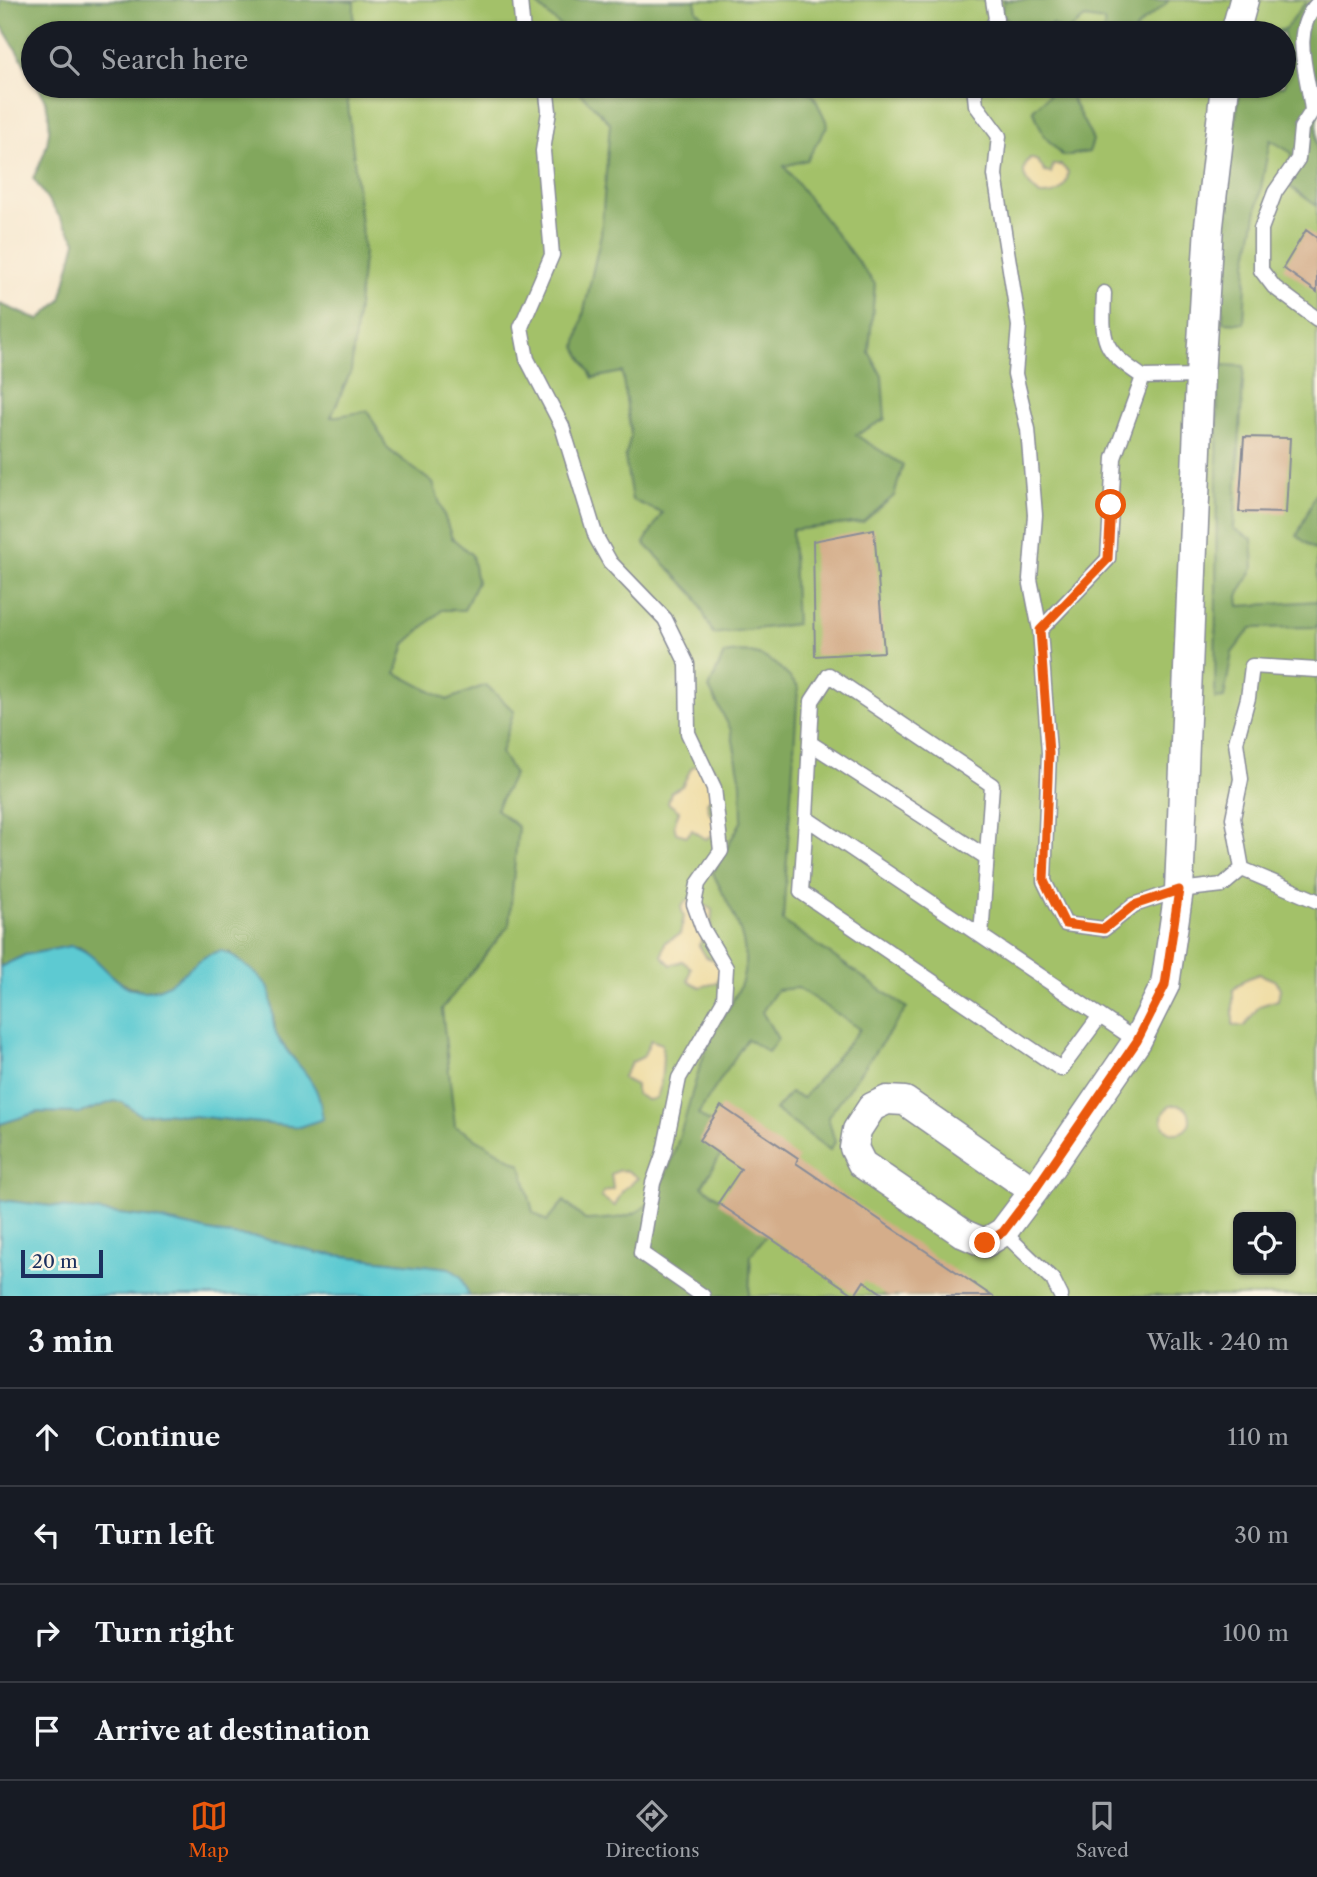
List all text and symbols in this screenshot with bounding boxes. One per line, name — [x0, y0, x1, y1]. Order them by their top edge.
search box — [21, 21, 1296, 98]
icon: search — [45, 41, 83, 79]
text: Search here — [101, 44, 248, 76]
route start — [1095, 489, 1126, 520]
map controls — [1233, 1212, 1296, 1275]
button: locate — [1233, 1212, 1296, 1275]
route end — [969, 1227, 1000, 1258]
scale bar — [21, 1247, 103, 1279]
text: 20 m — [32, 1250, 78, 1273]
text: 3 min — [28, 1323, 114, 1360]
text: Walk · 240 m — [1147, 1328, 1289, 1356]
icon: ahead — [28, 1418, 66, 1456]
text: Continue — [95, 1421, 220, 1453]
text: 110 m — [1228, 1423, 1289, 1451]
icon: left — [28, 1516, 66, 1554]
text: Turn left — [95, 1519, 214, 1551]
text: 30 m — [1234, 1521, 1289, 1549]
icon: right — [28, 1614, 66, 1652]
text: Turn right — [95, 1617, 234, 1649]
text: 100 m — [1223, 1619, 1289, 1647]
icon: arrive — [28, 1712, 66, 1750]
text: Arrive at destination — [95, 1715, 370, 1747]
tab: Map — [188, 1797, 229, 1862]
tab: Directions — [606, 1797, 699, 1862]
tab: Saved — [1076, 1797, 1129, 1862]

